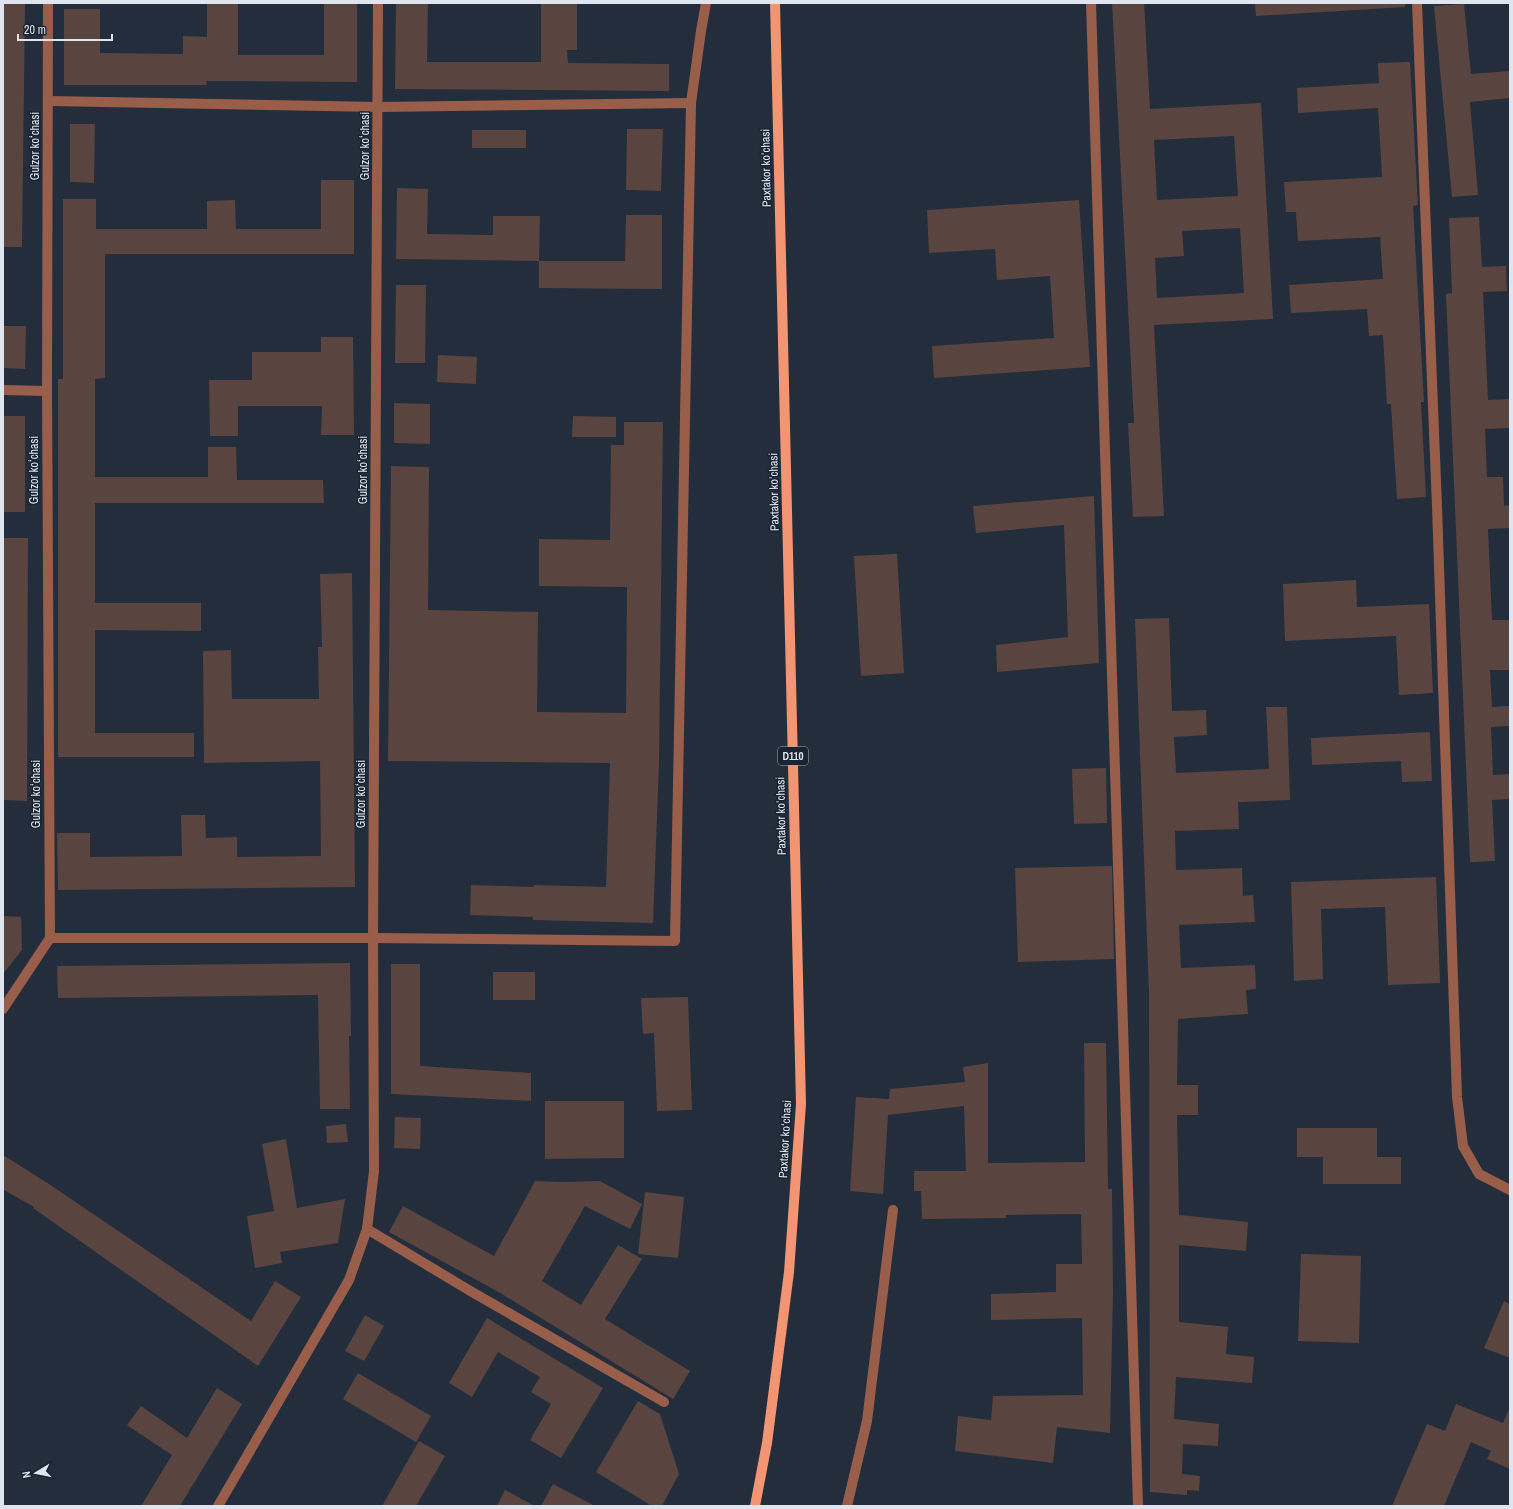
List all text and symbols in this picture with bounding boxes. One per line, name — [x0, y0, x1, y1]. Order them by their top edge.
scale bar — [18, 16, 112, 42]
text: 20 m — [24, 22, 46, 38]
street label: Gulzor koʻchasi — [27, 112, 43, 180]
street label: Gulzor koʻchasi — [357, 112, 373, 180]
street label: Paxtakor koʻchasi — [757, 129, 775, 207]
street label: Gulzor koʻchasi — [26, 436, 42, 504]
street label: Gulzor koʻchasi — [355, 436, 371, 504]
street label: Paxtakor koʻchasi — [765, 453, 783, 531]
road number: D110 — [778, 747, 808, 765]
street label: Gulzor koʻchasi — [28, 760, 44, 828]
street label: Gulzor koʻchasi — [353, 760, 369, 828]
street label: Paxtakor koʻchasi — [772, 777, 790, 855]
street label: Paxtakor koʻchasi — [775, 1100, 795, 1178]
north arrow — [16, 1453, 56, 1493]
text: N — [19, 1470, 34, 1479]

